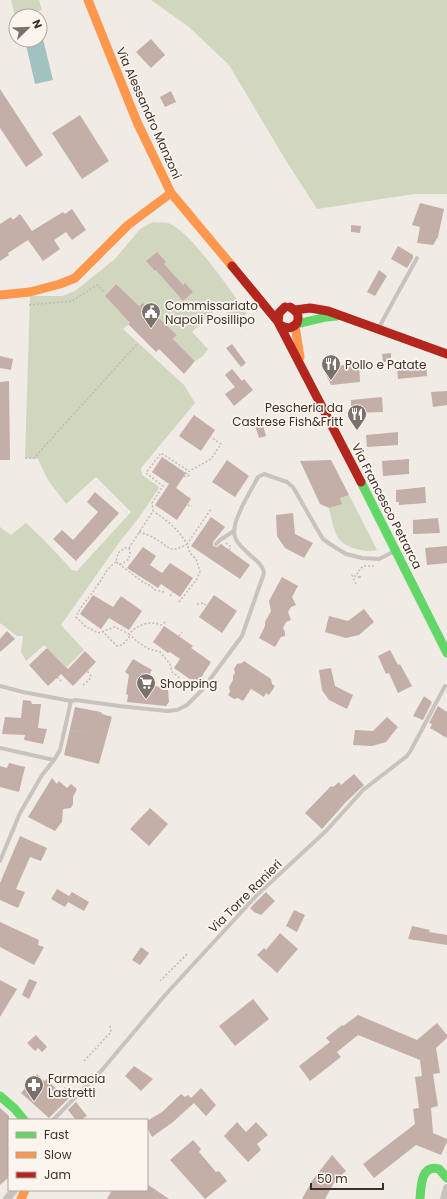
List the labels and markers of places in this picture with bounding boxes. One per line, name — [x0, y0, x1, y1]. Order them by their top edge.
place label: Commissariato Napoli Posillipo — [165, 297, 258, 328]
public building icon: Commissariato Napoli Posillipo — [140, 301, 162, 329]
restaurant icon: Pollo e Patate — [320, 353, 342, 381]
place label: Pollo e Patate — [345, 356, 426, 373]
place label: Pescheria da Castrese Fish&Fritt — [232, 399, 343, 430]
restaurant icon: Pescheria da Castrese Fish&Fritt — [346, 403, 368, 431]
supermarket icon: Shopping — [135, 672, 157, 700]
place label: Shopping — [160, 675, 217, 692]
place label: Farmacia Lastretti — [48, 1070, 105, 1101]
pharmacy icon: Farmacia Lastretti — [23, 1074, 45, 1102]

